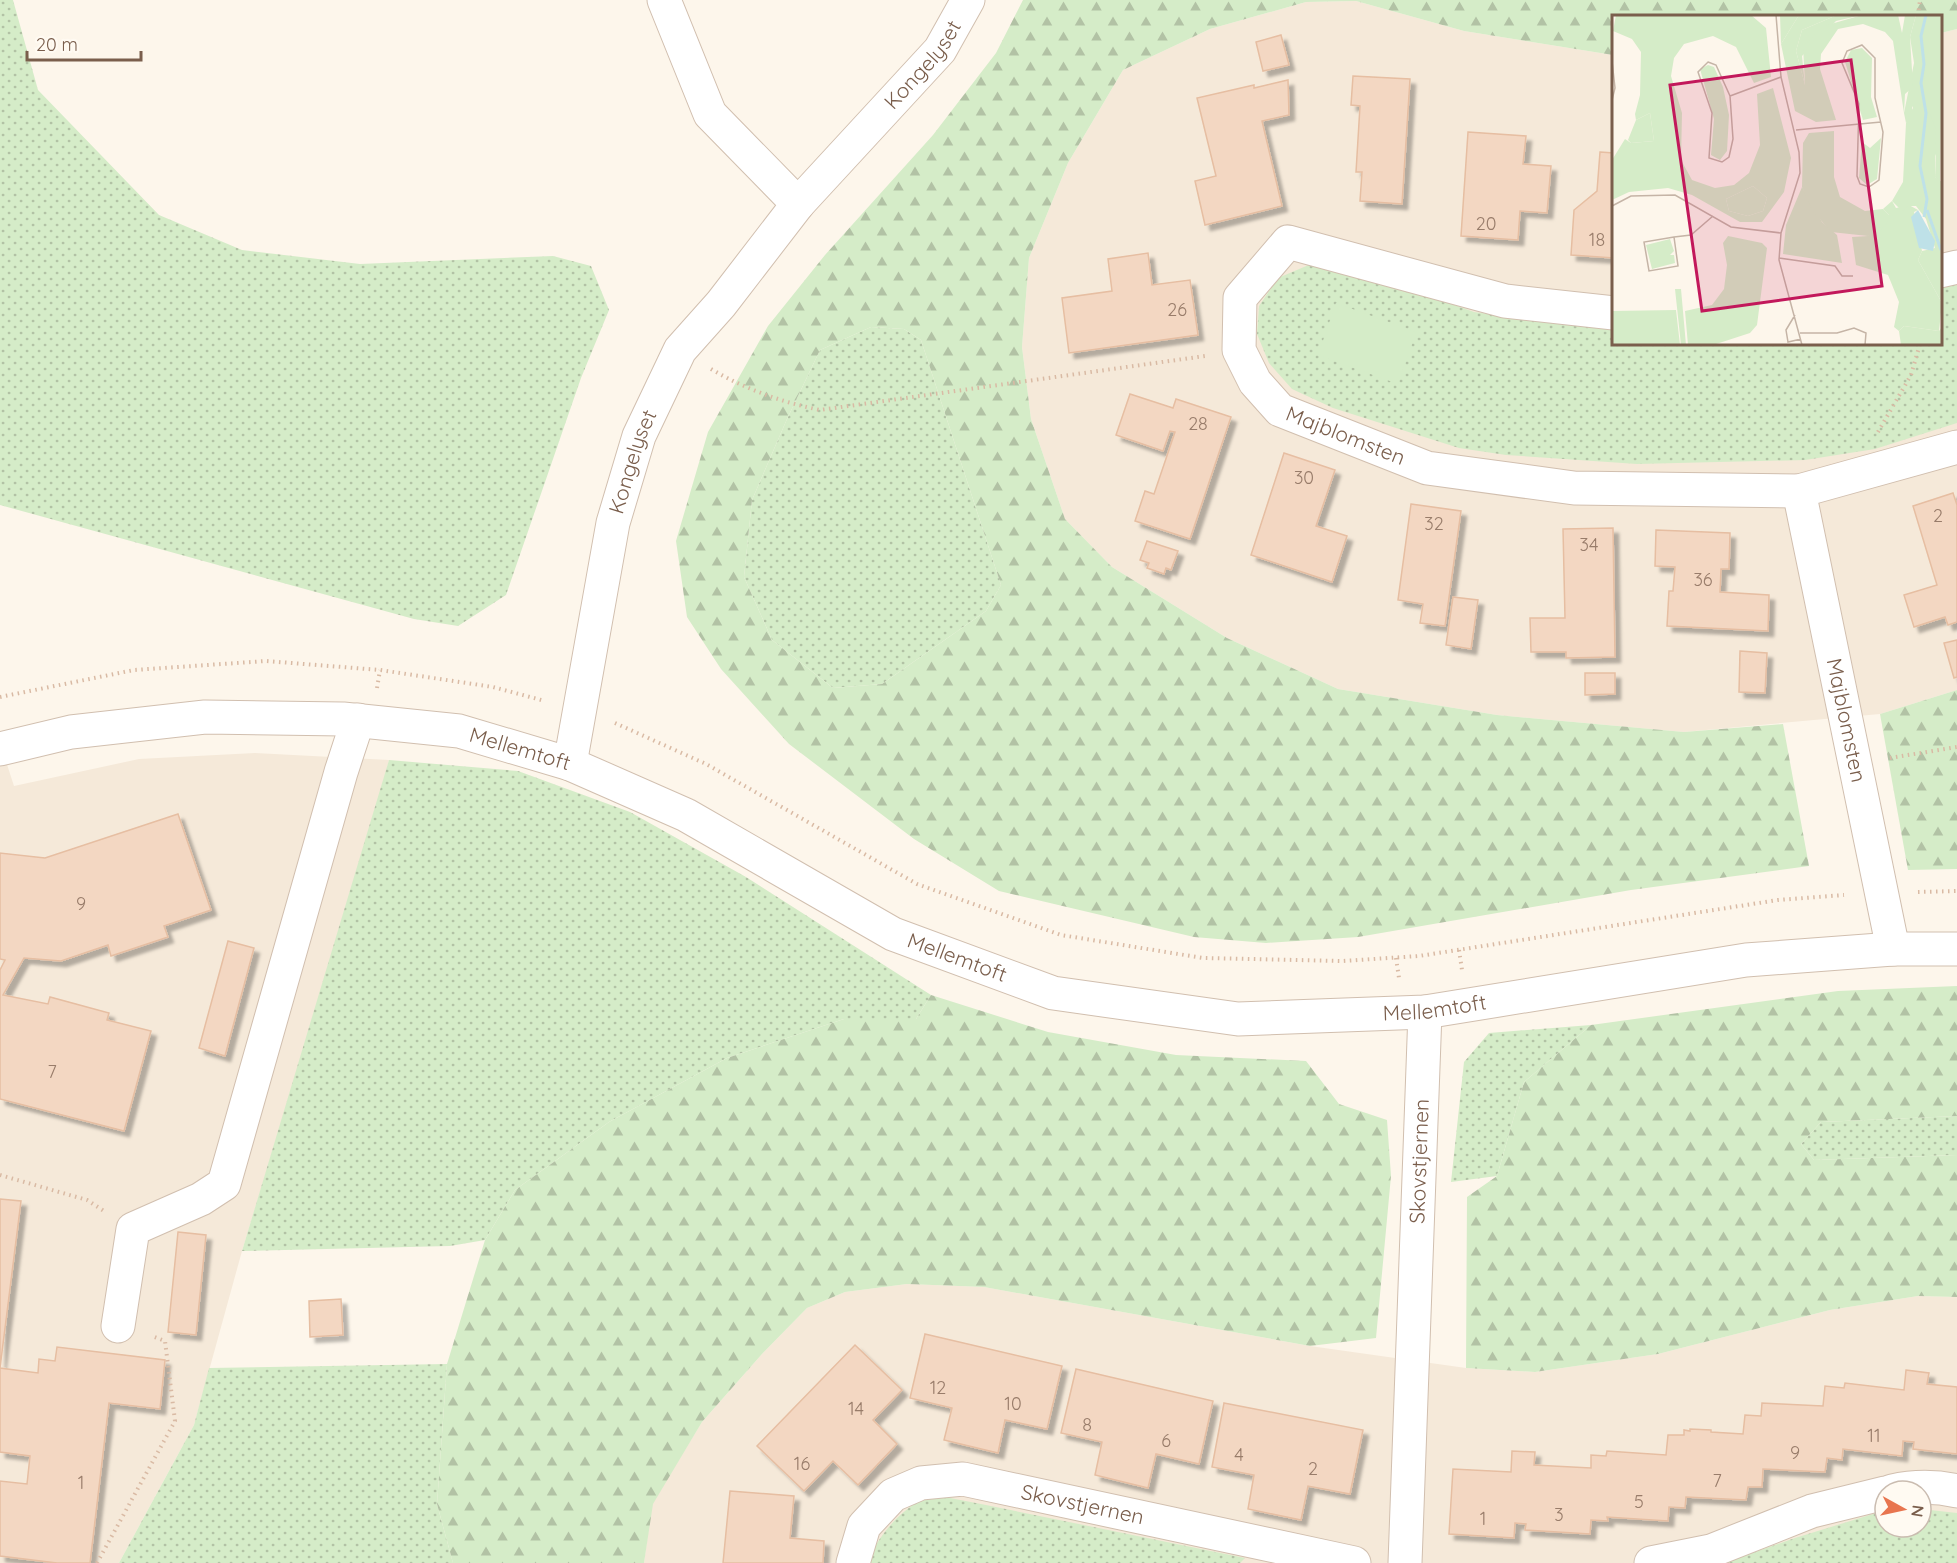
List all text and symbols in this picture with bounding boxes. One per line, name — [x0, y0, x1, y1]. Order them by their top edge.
street label: Kongelyset — [878, 15, 966, 114]
inset map — [1612, 15, 1942, 345]
scale bar — [27, 24, 141, 62]
text: 20 m — [36, 33, 78, 56]
house number: 20 — [1476, 212, 1496, 235]
house number: 18 — [1589, 228, 1605, 251]
house number: 26 — [1167, 298, 1187, 321]
street label: Majblomsten — [1283, 400, 1409, 470]
street label: Kongelyset — [602, 405, 662, 517]
house number: 28 — [1188, 412, 1208, 435]
house number: 30 — [1294, 466, 1314, 489]
house number: 2 — [1933, 504, 1943, 527]
house number: 32 — [1424, 512, 1444, 535]
house number: 34 — [1580, 533, 1598, 556]
house number: 36 — [1693, 568, 1713, 591]
street label: Majblomsten — [1822, 656, 1872, 784]
street label: Mellemtoft — [467, 721, 574, 775]
house number: 9 — [76, 892, 86, 915]
street label: Mellemtoft — [904, 926, 1011, 987]
street label: Mellemtoft — [1382, 988, 1488, 1026]
house number: 7 — [47, 1060, 57, 1083]
street label: Skovstjernen — [1403, 1098, 1434, 1224]
house number: 12 — [930, 1376, 946, 1399]
house number: 10 — [1004, 1392, 1022, 1415]
house number: 14 — [848, 1397, 864, 1420]
house number: 8 — [1082, 1413, 1092, 1436]
house number: 11 — [1867, 1424, 1881, 1447]
house number: 6 — [1161, 1429, 1171, 1452]
house number: 9 — [1790, 1441, 1800, 1464]
house number: 4 — [1234, 1443, 1244, 1466]
house number: 16 — [794, 1452, 810, 1475]
house number: 2 — [1308, 1457, 1318, 1480]
house number: 7 — [1712, 1469, 1722, 1492]
house number: 1 — [78, 1471, 84, 1494]
street label: Skovstjernen — [1019, 1478, 1147, 1530]
north arrow — [1873, 1479, 1933, 1539]
house number: 5 — [1634, 1490, 1644, 1513]
house number: 3 — [1554, 1503, 1564, 1526]
text: N — [1907, 1504, 1929, 1518]
house number: 1 — [1480, 1507, 1486, 1530]

